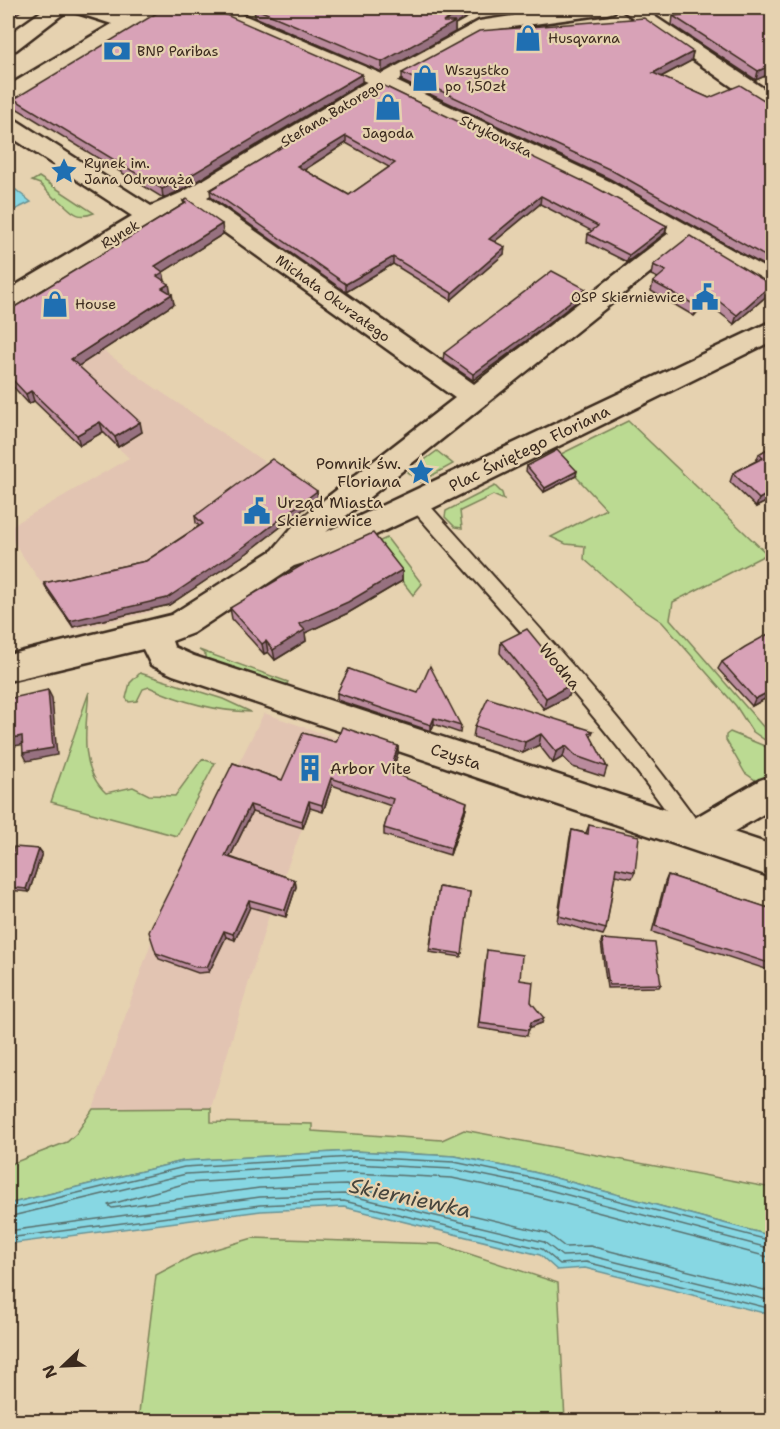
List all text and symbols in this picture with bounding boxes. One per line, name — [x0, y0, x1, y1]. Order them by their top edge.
shop icon: Husqvarna — [513, 23, 543, 53]
place label: Husqvarna — [548, 29, 620, 47]
bank icon: BNP Paribas — [102, 36, 132, 66]
place label: BNP Paribas — [137, 42, 219, 60]
place label: Wszystko po 1,50zł — [445, 61, 509, 95]
shop icon: Wszystko po 1,50zł — [410, 63, 440, 93]
street label: Stefana Batorego — [277, 75, 387, 151]
shop icon: Jagoda — [373, 92, 403, 122]
street label: Strykowska — [457, 111, 535, 161]
place label: Jagoda — [362, 124, 414, 142]
place label: Rynek im. Jana Odrowąża — [84, 154, 194, 188]
place icon: Rynek im. Jana Odrowąża — [49, 156, 79, 186]
street label: Rynek — [97, 216, 143, 252]
street label: Michała Okurzałego — [272, 250, 394, 346]
public building icon: OSP Skierniewice — [690, 282, 720, 312]
place label: OSP Skierniewice — [571, 288, 685, 306]
shop icon: House — [40, 289, 70, 319]
place label: House — [75, 295, 116, 313]
street label: Plac Świętego Floriana — [445, 400, 613, 497]
place label: Pomnik św. Floriana — [316, 453, 401, 492]
place icon: Pomnik św. Floriana — [406, 457, 436, 487]
place label: Urząd Miasta Skierniewice — [277, 492, 383, 531]
public building icon: Urząd Miasta Skierniewice — [242, 496, 272, 526]
street label: Wodna — [534, 639, 585, 694]
street label: Czysta — [428, 738, 484, 774]
building icon: Arbor Vite — [295, 753, 325, 783]
place label: Arbor Vite — [330, 758, 411, 779]
water label: Skierniewka — [347, 1171, 473, 1225]
north arrow — [33, 1336, 93, 1396]
text: N — [38, 1362, 62, 1382]

